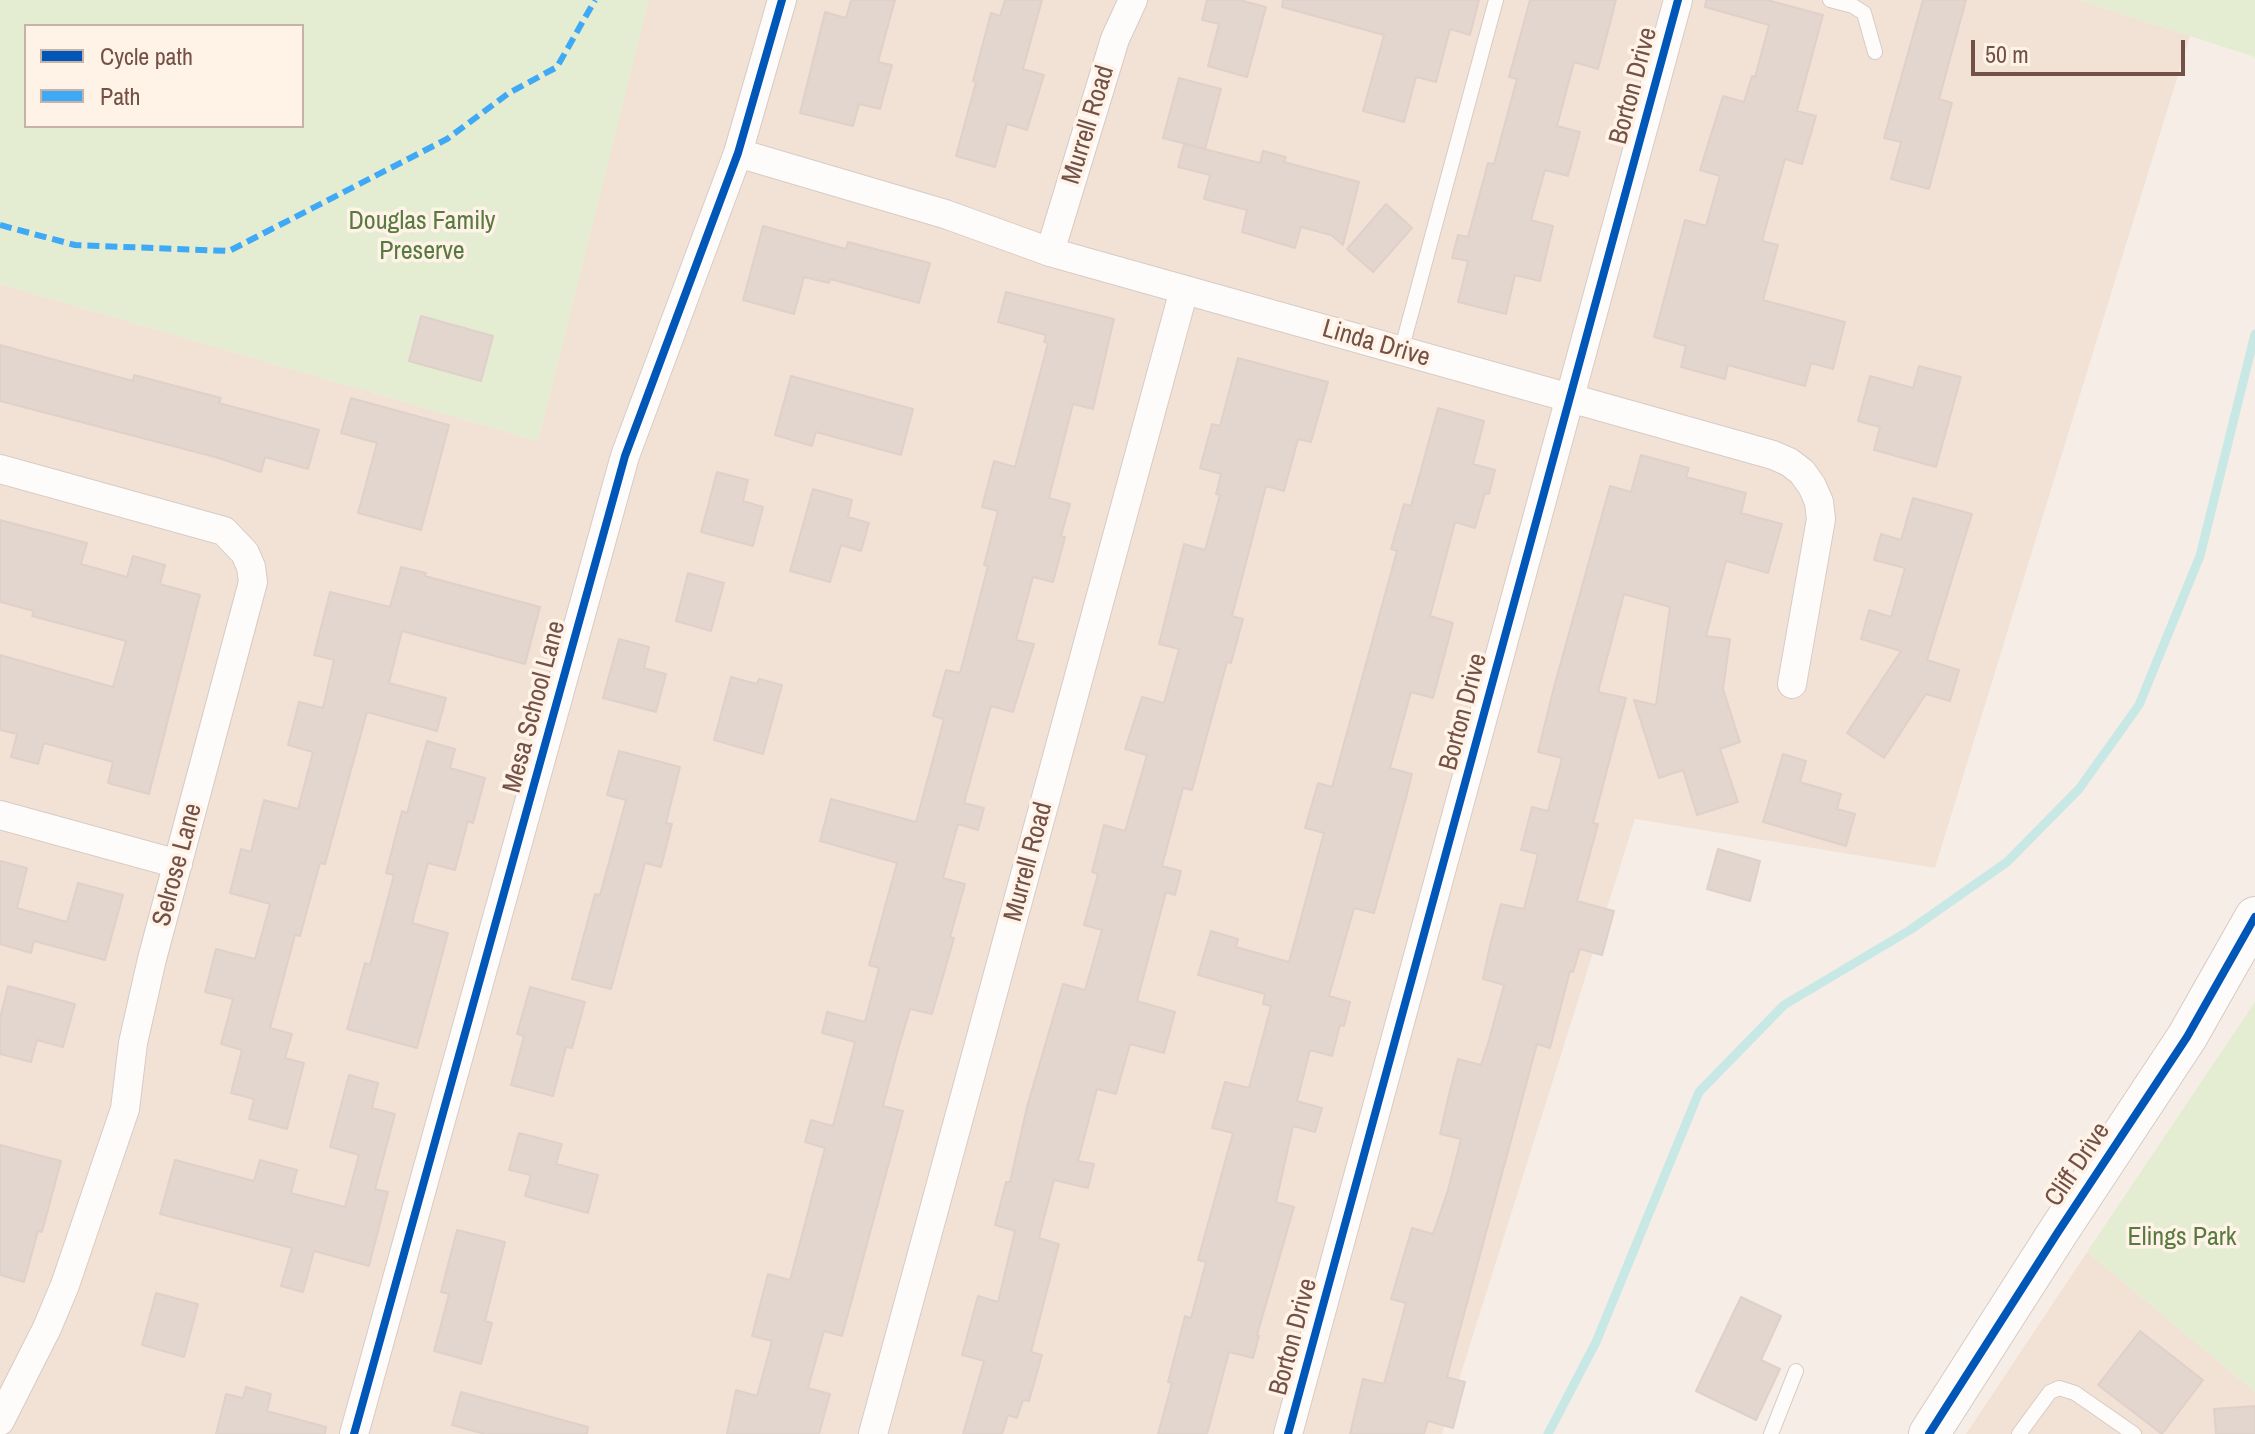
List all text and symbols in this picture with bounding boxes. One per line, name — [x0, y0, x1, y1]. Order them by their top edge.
legend — [24, 24, 304, 128]
street label: Borton Drive — [1603, 24, 1665, 148]
scale bar — [1975, 24, 2189, 74]
text: 50 m — [1985, 38, 2029, 70]
text: Cycle path — [100, 40, 193, 72]
street label: Murrell Road — [1056, 62, 1122, 188]
text: Path — [100, 80, 141, 112]
park label: Douglas Family Preserve — [348, 206, 496, 268]
street label: Linda Drive — [1319, 314, 1433, 374]
street label: Mesa School Lane — [497, 618, 573, 796]
street label: Borton Drive — [1433, 650, 1495, 774]
street label: Murrell Road — [998, 799, 1060, 925]
street label: Selrose Lane — [147, 800, 209, 930]
street label: Cliff Drive — [2039, 1117, 2117, 1213]
park label: Elings Park — [2127, 1222, 2237, 1254]
street label: Borton Drive — [1263, 1275, 1325, 1399]

